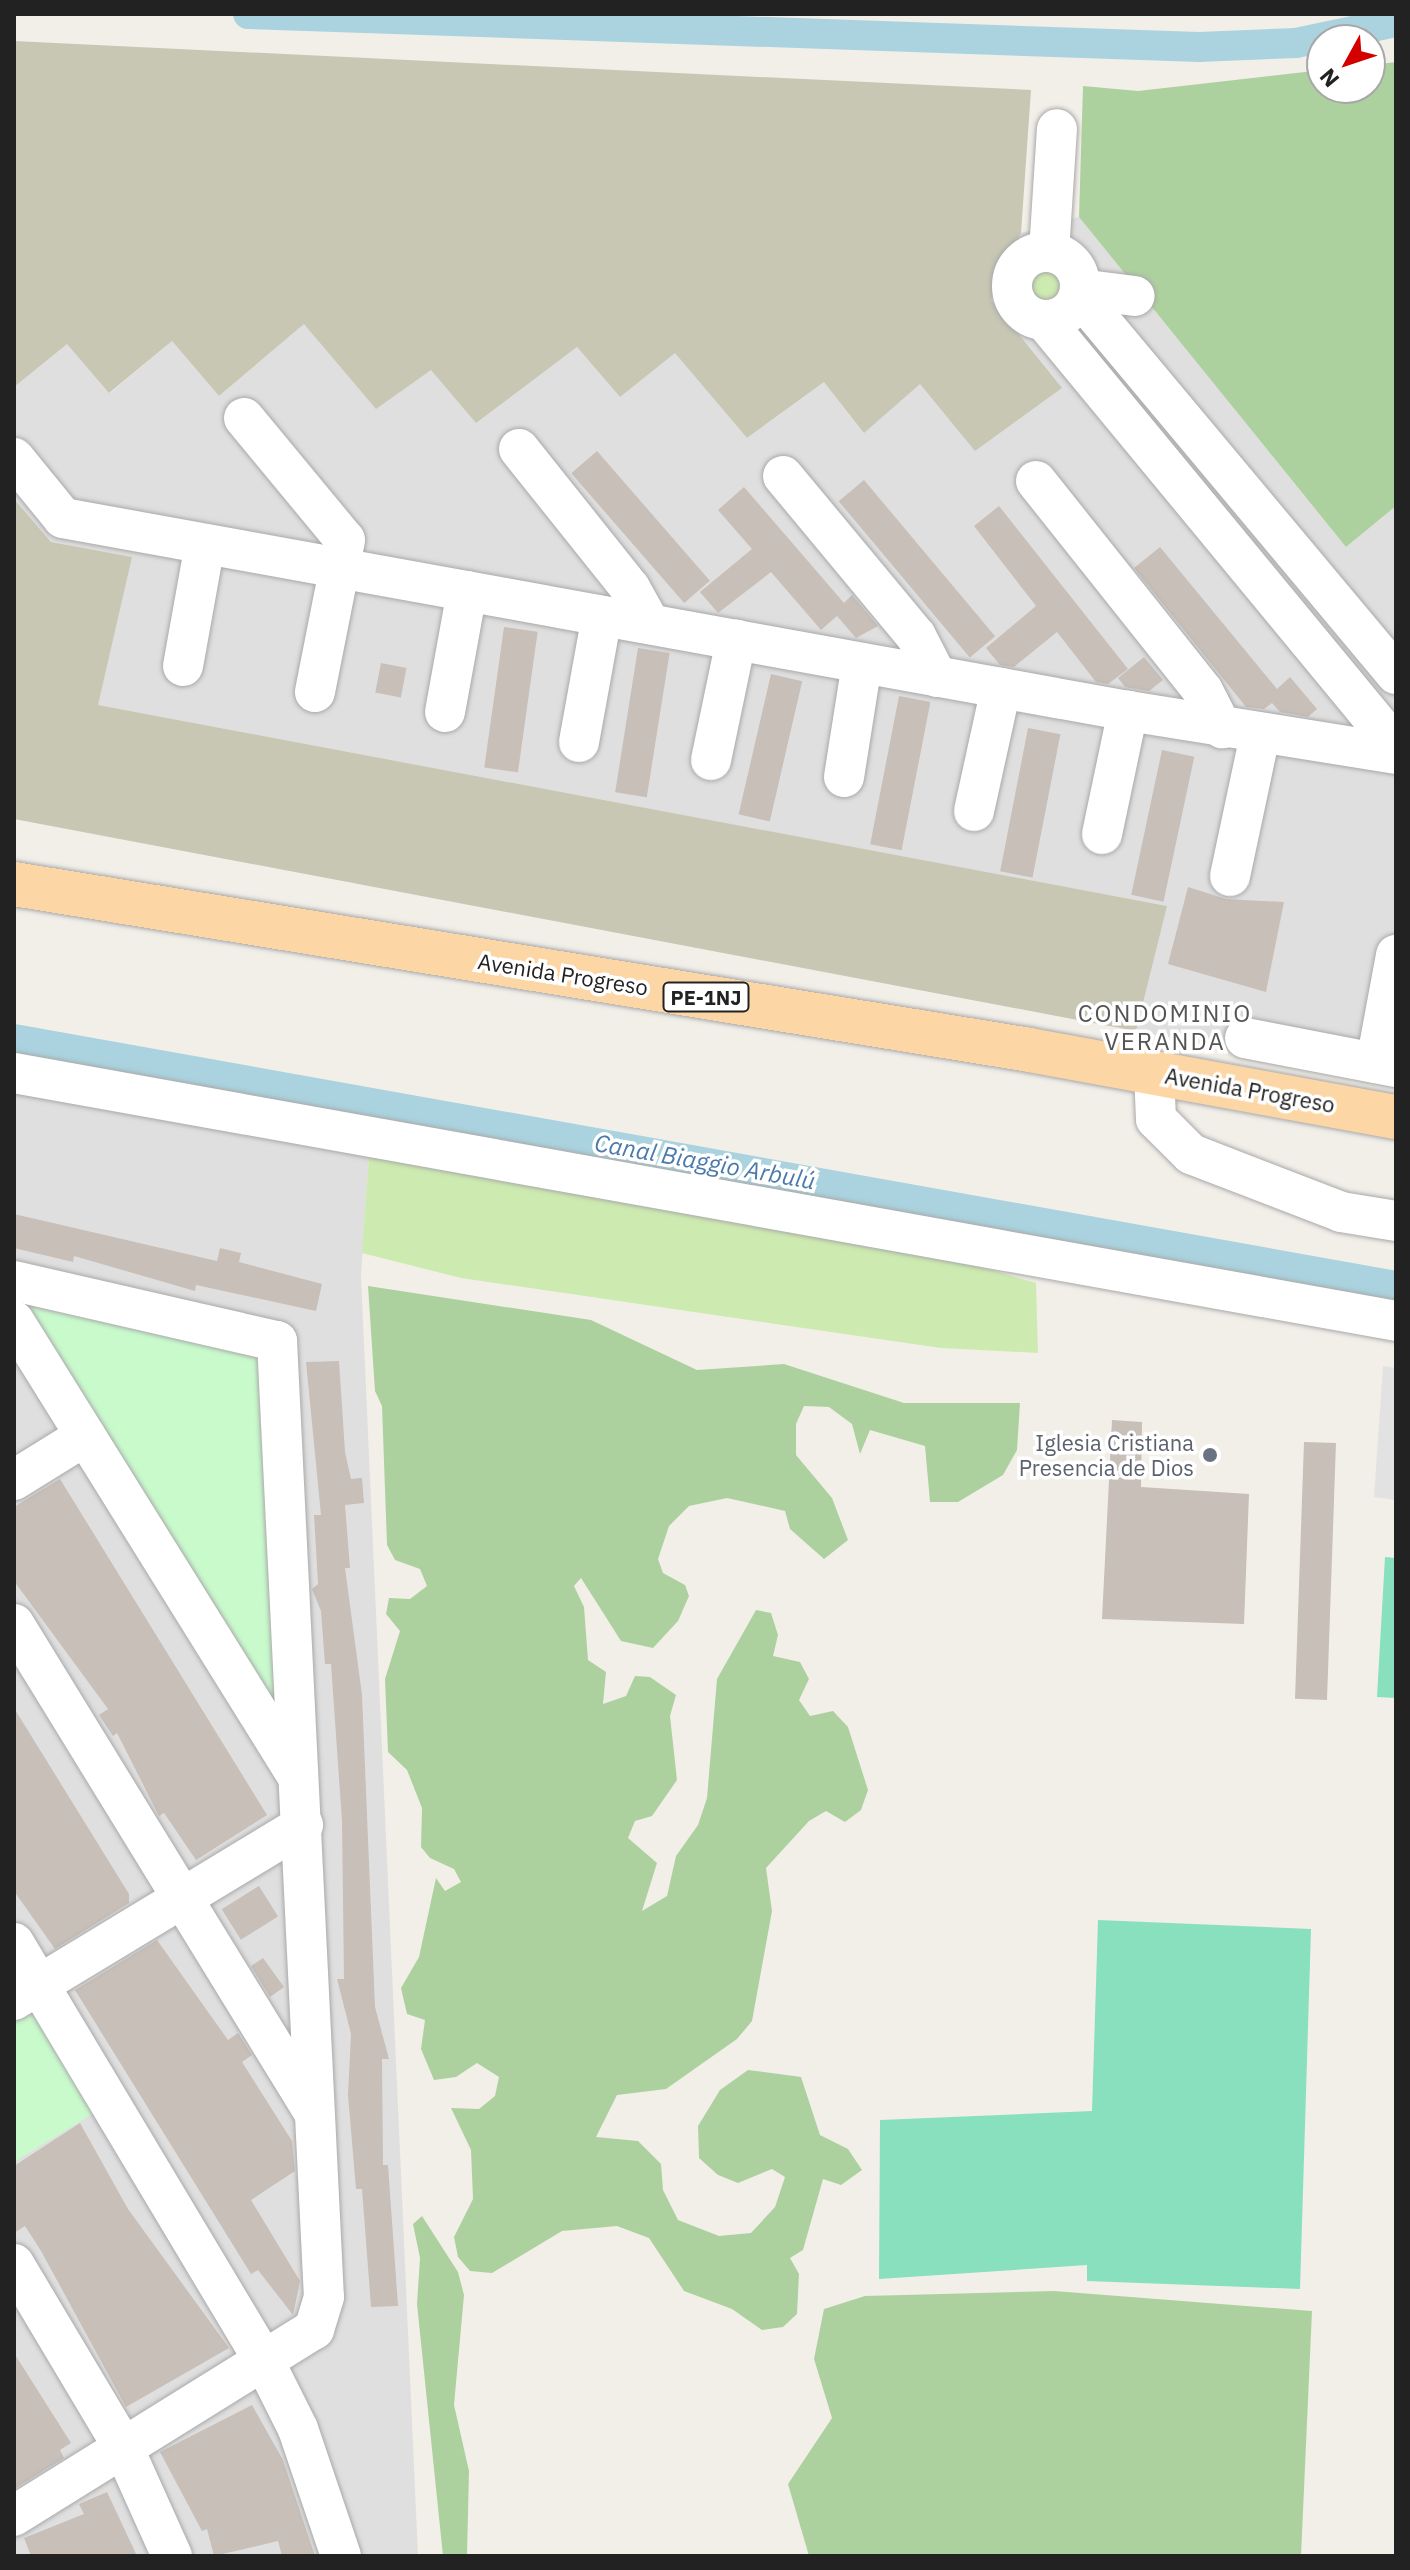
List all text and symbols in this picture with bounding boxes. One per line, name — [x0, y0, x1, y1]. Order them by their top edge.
north arrow — [1306, 24, 1386, 104]
text: N — [1313, 63, 1345, 94]
street label: Avenida Progreso — [476, 947, 650, 1001]
road number: PE-1NJ — [662, 981, 750, 1013]
district label: CONDOMINIO VERANDA — [1078, 1000, 1252, 1056]
street label: Avenida Progreso — [1163, 1062, 1337, 1118]
water label: Canal Biaggio Arbulú — [592, 1128, 818, 1196]
place label: Iglesia Cristiana Presencia de Dios — [1019, 1429, 1194, 1480]
marker: Iglesia Cristiana Presencia de Dios — [1201, 1446, 1219, 1464]

